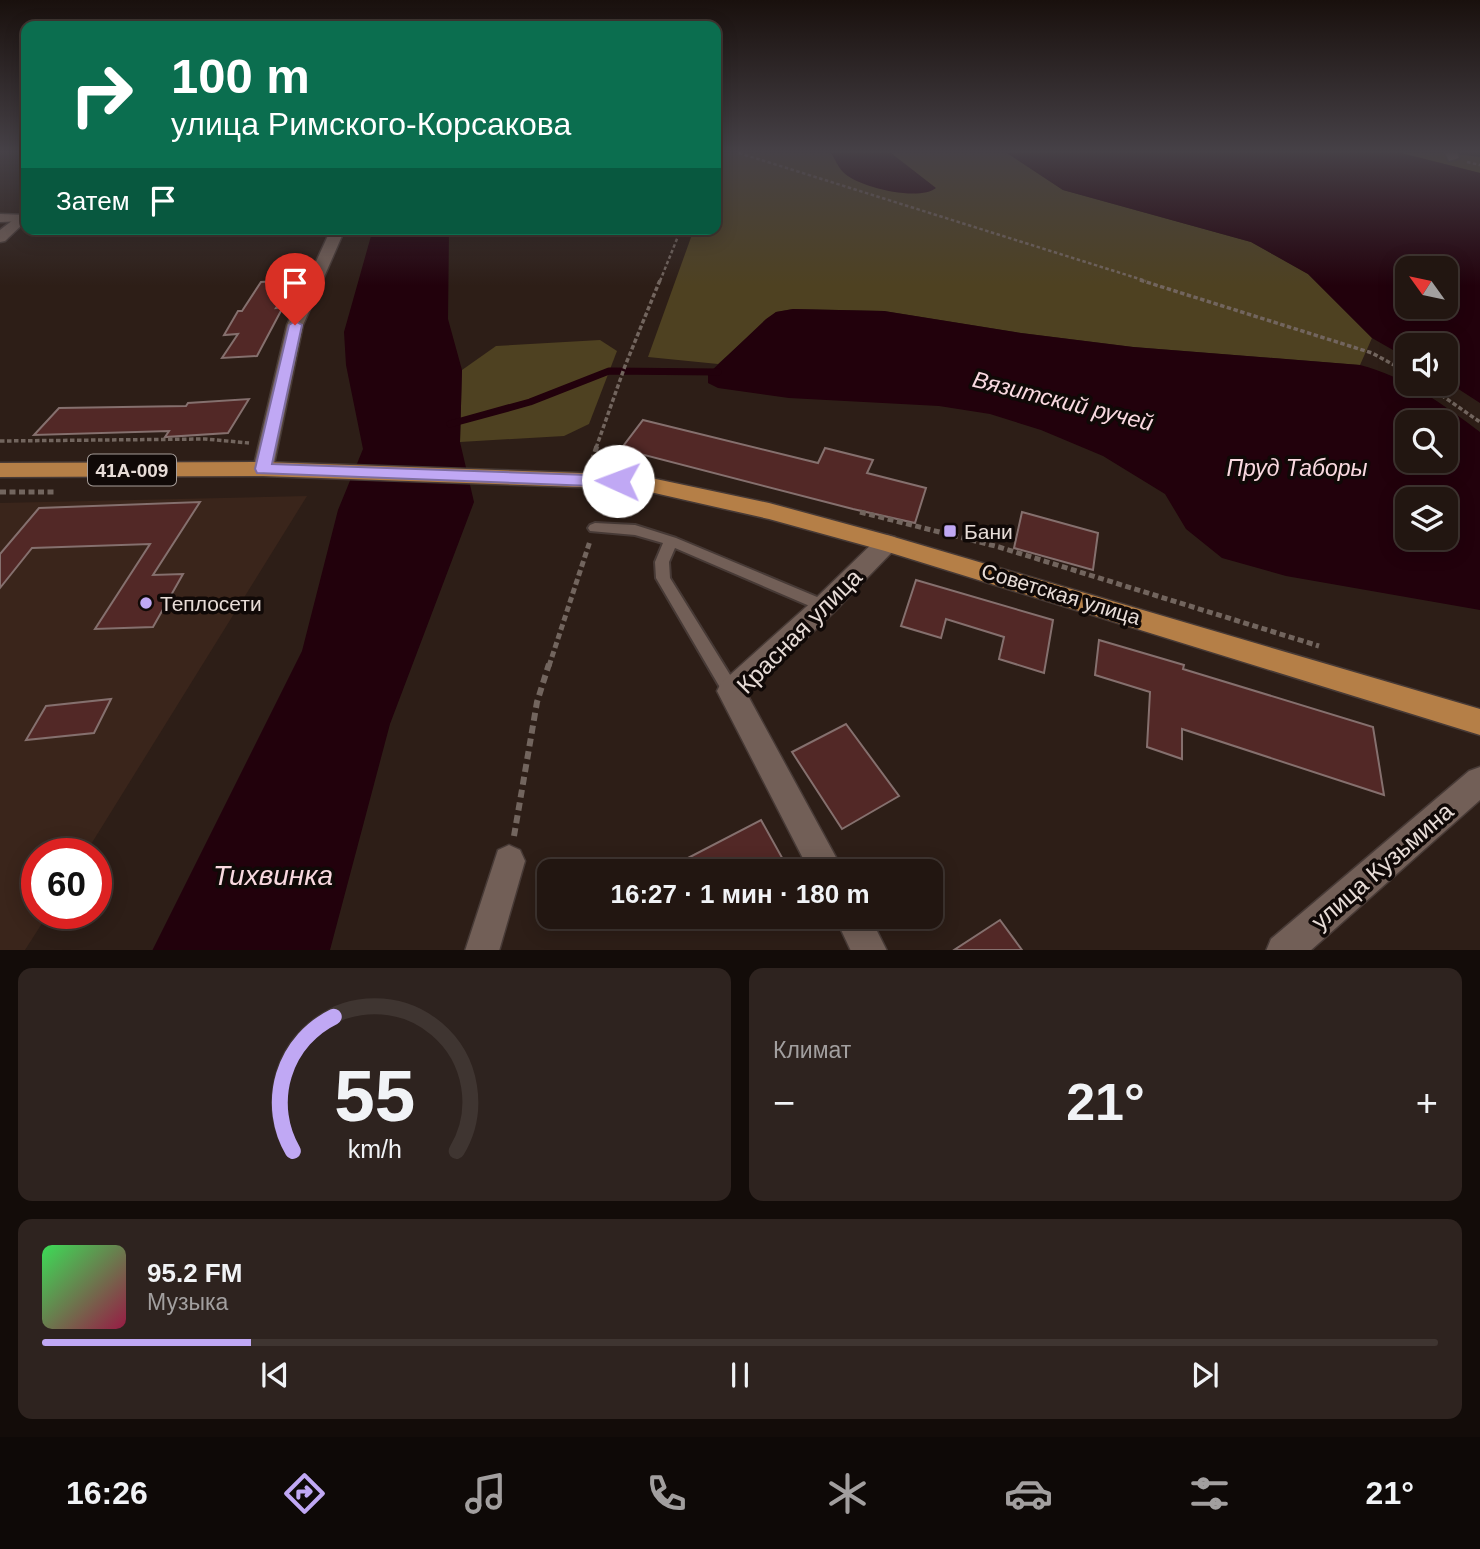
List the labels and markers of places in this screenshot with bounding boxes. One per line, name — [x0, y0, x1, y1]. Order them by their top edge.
pin — [265, 253, 325, 325]
place label: Бани — [964, 520, 1013, 543]
marker: Бани — [942, 523, 958, 539]
place label: Теплосети — [160, 592, 262, 615]
marker: Теплосети — [138, 595, 154, 611]

